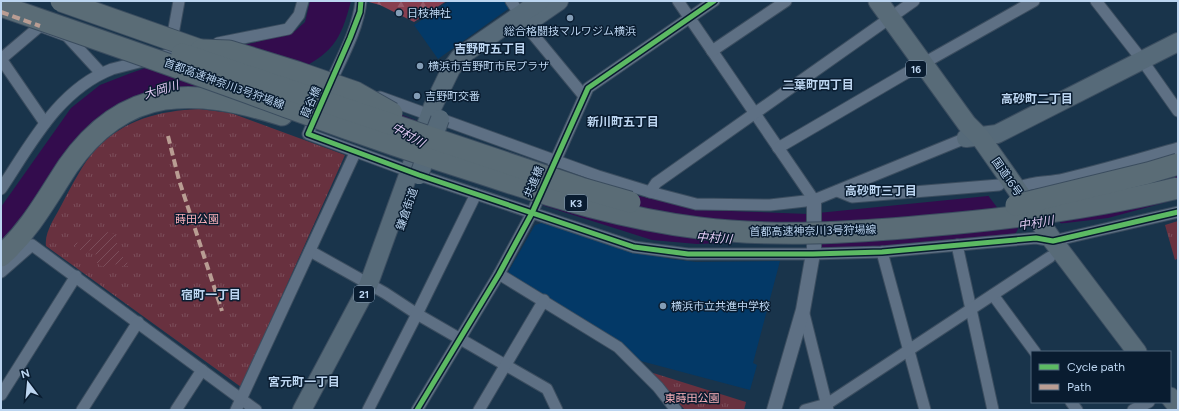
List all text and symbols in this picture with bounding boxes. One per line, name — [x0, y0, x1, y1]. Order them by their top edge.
place label: 日枝神社 — [407, 7, 451, 20]
marker: 日枝神社 — [394, 8, 404, 18]
marker: 総合格闘技マルワジム横浜 — [565, 13, 575, 23]
place label: 総合格闘技マルワジム横浜 — [504, 25, 636, 38]
district label: 吉野町五丁目 — [454, 42, 526, 56]
street label: 首都高速神奈川3号狩場線 — [162, 56, 286, 112]
place label: 横浜市吉野町市民プラザ — [428, 60, 549, 73]
marker: 横浜市吉野町市民プラザ — [415, 61, 425, 71]
road number: 16 — [906, 61, 926, 77]
water label: 大岡川 — [142, 77, 182, 102]
district label: 二葉町四丁目 — [782, 78, 854, 92]
street label: 葭谷橋 — [298, 84, 324, 120]
place label: 吉野町交番 — [425, 90, 480, 103]
marker: 吉野町交番 — [412, 91, 422, 101]
district label: 高砂町二丁目 — [1001, 92, 1073, 106]
district label: 新川町五丁目 — [587, 115, 659, 129]
water label: 中村川 — [389, 120, 429, 151]
street label: 国道16号 — [989, 155, 1025, 199]
street label: 共進橋 — [522, 164, 546, 200]
district label: 高砂町三丁目 — [845, 184, 917, 198]
street label: 鎌倉街道 — [394, 186, 420, 232]
road number: K3 — [565, 195, 587, 211]
park label: 蒔田公園 — [175, 213, 219, 226]
water label: 中村川 — [1017, 213, 1057, 233]
street label: 首都高速神奈川3号狩場線 — [749, 223, 877, 239]
water label: 中村川 — [696, 230, 734, 246]
road number: 21 — [354, 286, 374, 302]
district label: 宿町一丁目 — [181, 288, 241, 302]
place label: 横浜市立共進中学校 — [671, 300, 770, 313]
marker: 横浜市立共進中学校 — [658, 301, 668, 311]
legend — [1031, 351, 1171, 403]
text: Cycle path — [1067, 360, 1125, 374]
north arrow — [8, 363, 48, 403]
text: N — [19, 366, 31, 381]
district label: 宮元町一丁目 — [268, 375, 340, 389]
text: Path — [1067, 380, 1091, 394]
park label: 東蒔田公園 — [665, 392, 720, 405]

